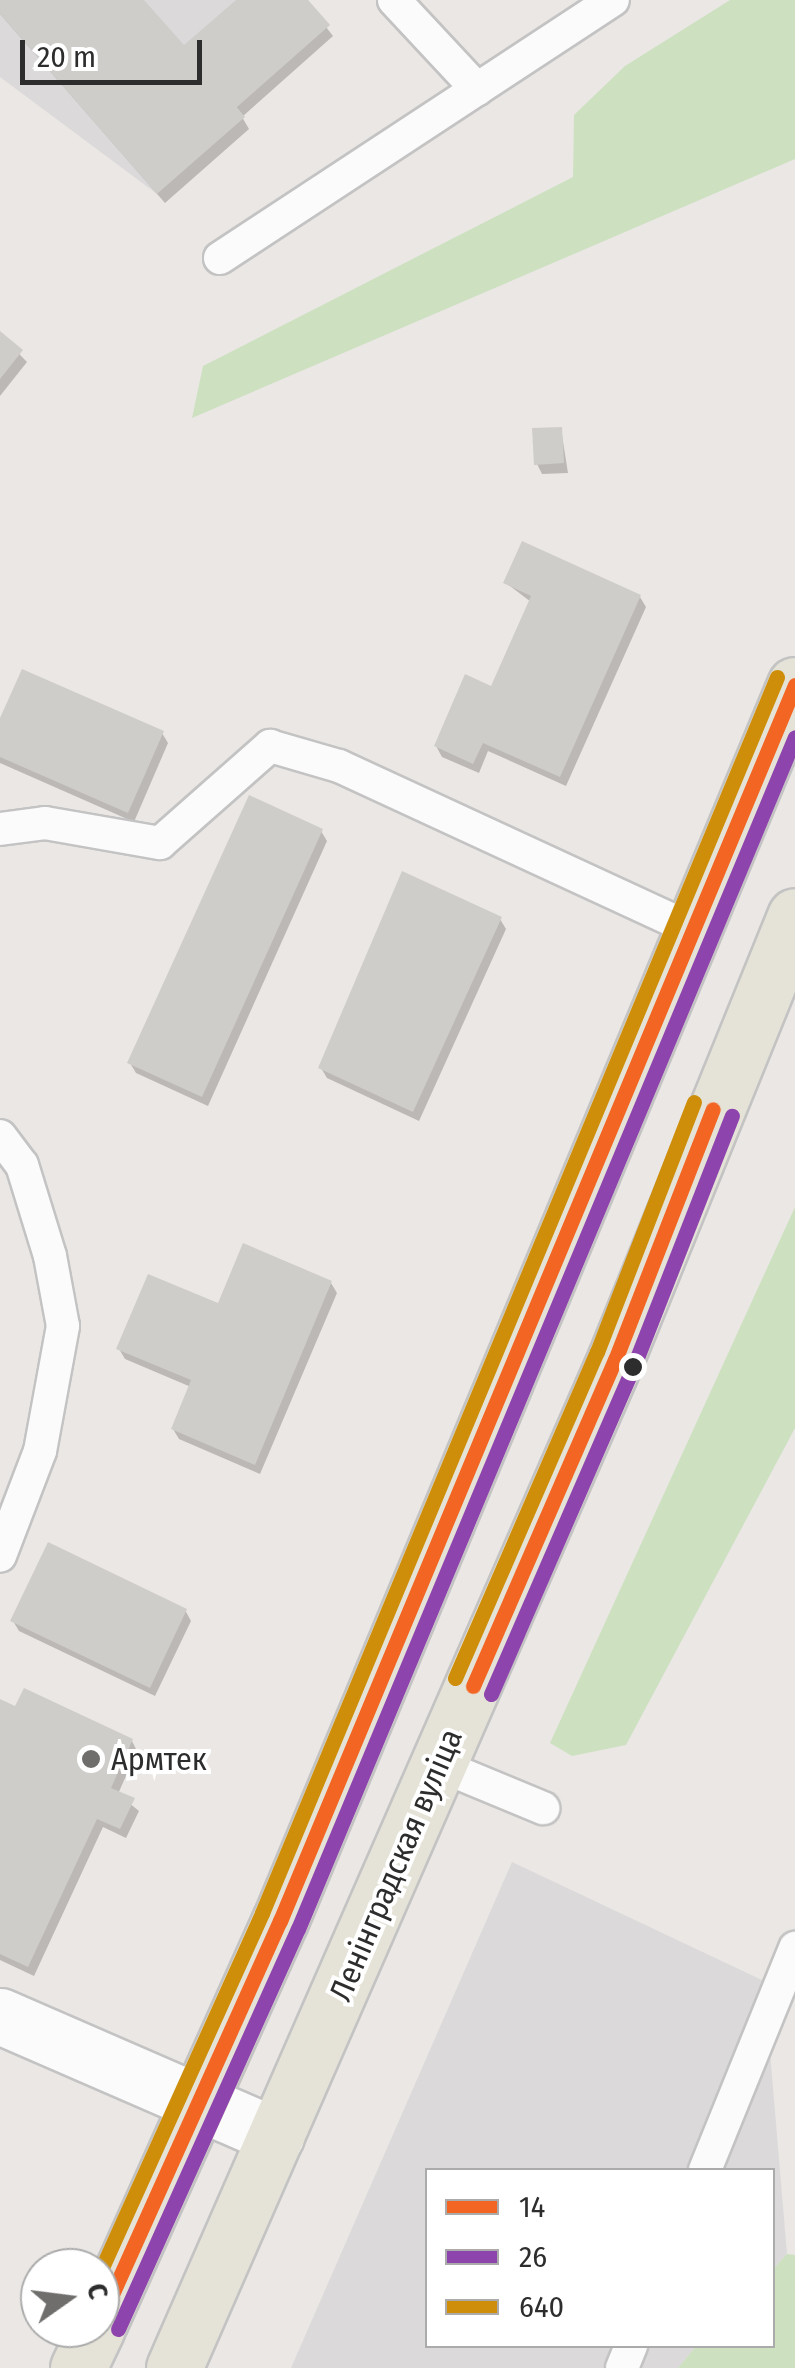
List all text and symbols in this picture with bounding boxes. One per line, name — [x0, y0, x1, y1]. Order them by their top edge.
scale bar — [25, 20, 208, 82]
text: 20 m — [37, 39, 96, 75]
unlabelled marker — [623, 1357, 643, 1377]
street label: Ленінградская вуліца — [321, 1723, 471, 2007]
place label: Армтек — [111, 1740, 207, 1778]
marker: Армтек — [80, 1748, 102, 1770]
legend — [425, 2168, 775, 2348]
text: 14 — [519, 2189, 545, 2225]
text: 26 — [519, 2239, 547, 2275]
north arrow — [20, 2248, 120, 2348]
text: С — [80, 2280, 115, 2302]
text: 640 — [519, 2289, 564, 2325]

